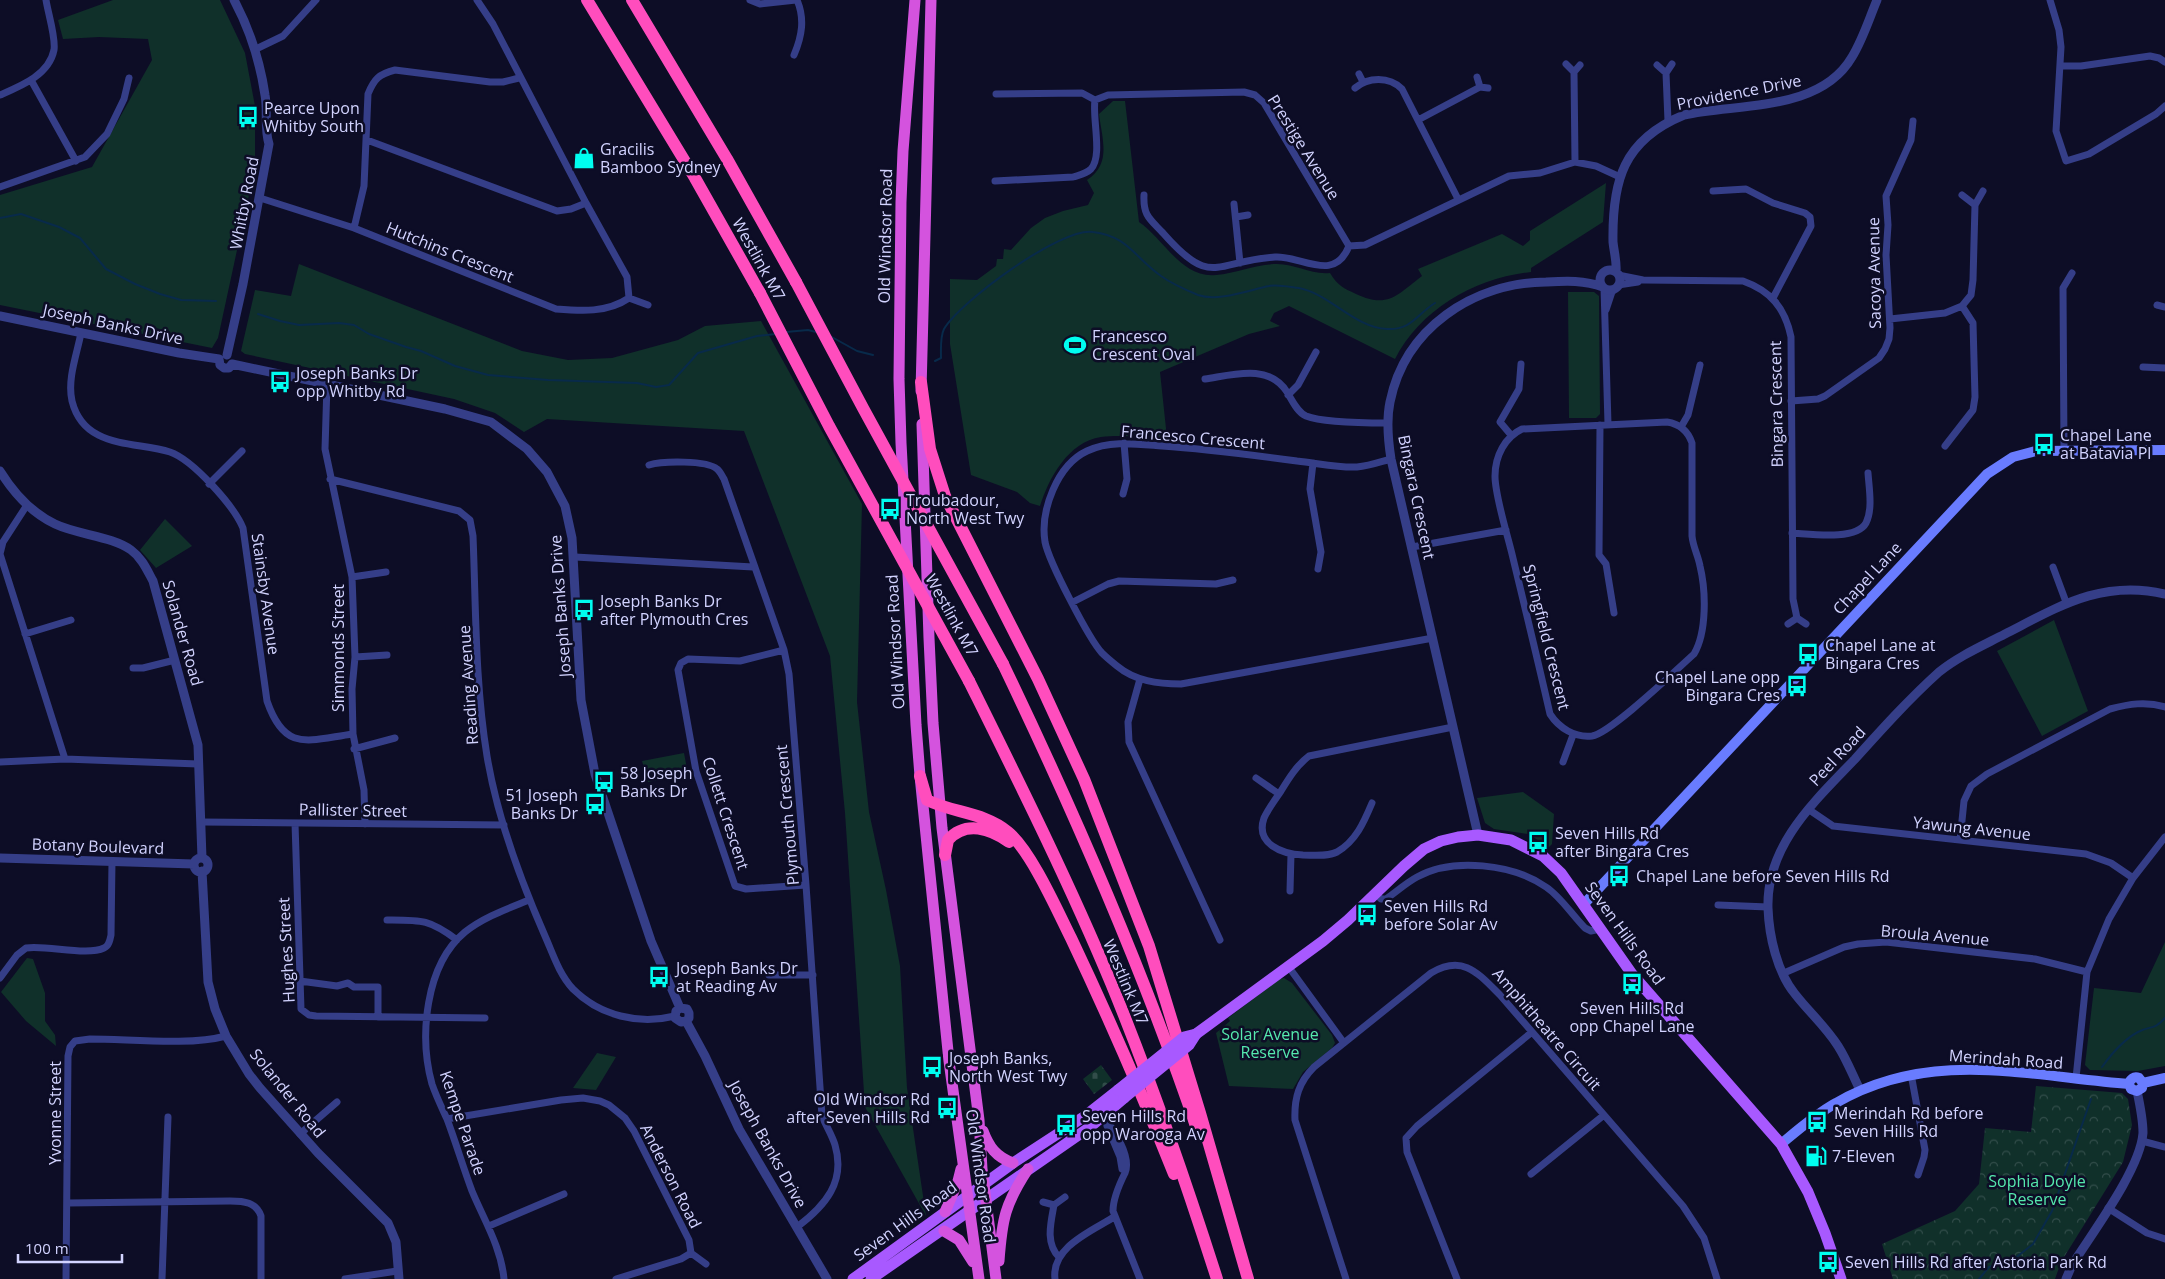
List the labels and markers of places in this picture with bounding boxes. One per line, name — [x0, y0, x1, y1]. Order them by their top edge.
place label: Pearce Upon Whitby South — [264, 97, 364, 137]
bus stop icon: Pearce Upon Whitby South — [235, 104, 261, 130]
place label: Gracilis Bamboo Sydney — [600, 138, 722, 178]
shop icon: Gracilis Bamboo Sydney — [571, 145, 597, 171]
place label: Francesco Crescent Oval — [1092, 325, 1195, 365]
sports icon: Francesco Crescent Oval — [1062, 332, 1088, 358]
place label: Joseph Banks Dr opp Whitby Rd — [294, 362, 418, 402]
bus stop icon: Joseph Banks Dr opp Whitby Rd — [267, 369, 293, 395]
place label: Chapel Lane at Batavia Pl — [2060, 424, 2152, 464]
bus stop icon: Chapel Lane at Batavia Pl — [2031, 431, 2057, 457]
place label: Troubadour, North West Twy — [906, 489, 1025, 529]
bus stop icon: Troubadour, North West Twy — [877, 496, 903, 522]
place label: Joseph Banks Dr after Plymouth Cres — [598, 590, 748, 630]
bus stop icon: Joseph Banks Dr after Plymouth Cres — [571, 597, 597, 623]
place label: Chapel Lane at Bingara Cres — [1825, 634, 1936, 674]
bus stop icon: Chapel Lane at Bingara Cres — [1795, 641, 1821, 667]
place label: Chapel Lane opp Bingara Cres — [1655, 666, 1780, 706]
bus stop icon: Chapel Lane opp Bingara Cres — [1784, 673, 1810, 699]
place label: 58 Joseph Banks Dr — [620, 762, 693, 802]
bus stop icon: 58 Joseph Banks Dr — [591, 769, 617, 795]
place label: 51 Joseph Banks Dr — [505, 784, 578, 824]
bus stop icon: 51 Joseph Banks Dr — [582, 791, 608, 817]
place label: Seven Hills Rd after Bingara Cres — [1555, 822, 1689, 862]
bus stop icon: Seven Hills Rd after Bingara Cres — [1525, 829, 1551, 855]
bus stop icon: Chapel Lane before Seven Hills Rd — [1606, 863, 1632, 889]
place label: Chapel Lane before Seven Hills Rd — [1636, 865, 1889, 887]
place label: Seven Hills Rd before Solar Av — [1384, 895, 1498, 935]
bus stop icon: Seven Hills Rd before Solar Av — [1354, 902, 1380, 928]
place label: Joseph Banks Dr at Reading Av — [674, 957, 798, 997]
bus stop icon: Joseph Banks Dr at Reading Av — [646, 964, 672, 990]
bus stop icon: Seven Hills Rd opp Chapel Lane — [1619, 971, 1645, 997]
place label: Seven Hills Rd opp Chapel Lane — [1569, 997, 1695, 1037]
place label: Joseph Banks, North West Twy — [947, 1047, 1068, 1087]
bus stop icon: Joseph Banks, North West Twy — [919, 1054, 945, 1080]
place label: Old Windsor Rd after Seven Hills Rd — [786, 1088, 930, 1128]
bus stop icon: Old Windsor Rd after Seven Hills Rd — [934, 1095, 960, 1121]
place label: Merindah Rd before Seven Hills Rd — [1834, 1102, 1984, 1142]
place label: Seven Hills Rd opp Warooga Av — [1082, 1105, 1205, 1145]
bus stop icon: Merindah Rd before Seven Hills Rd — [1804, 1109, 1830, 1135]
bus stop icon: Seven Hills Rd opp Warooga Av — [1053, 1112, 1079, 1138]
fuel station icon: 7-Eleven — [1803, 1143, 1829, 1169]
place label: 7-Eleven — [1832, 1145, 1895, 1167]
bus stop icon: Seven Hills Rd after Astoria Park Rd — [1815, 1249, 1841, 1275]
place label: Seven Hills Rd after Astoria Park Rd — [1845, 1251, 2107, 1273]

